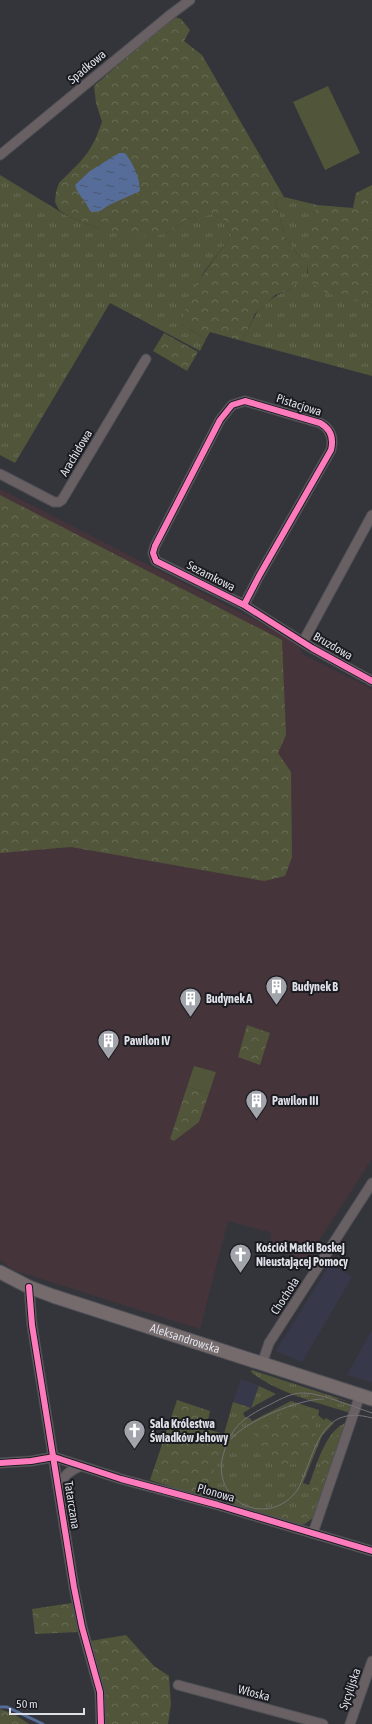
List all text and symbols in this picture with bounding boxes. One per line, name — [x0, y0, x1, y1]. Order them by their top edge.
street label: Spadkowa — [65, 47, 109, 87]
street label: Pistacjowa — [274, 391, 324, 419]
street label: Arachidowa — [57, 427, 95, 479]
street label: Sezamkowa — [185, 558, 237, 594]
street label: Bruzdowa — [311, 629, 355, 663]
building icon: Budynek B — [264, 974, 290, 1007]
place label: Budynek B — [292, 980, 338, 994]
building icon: Budynek A — [177, 986, 203, 1019]
place label: Budynek A — [206, 992, 252, 1006]
building icon: Pawilon IV — [95, 1028, 121, 1061]
place label: Pawilon IV — [124, 1034, 170, 1048]
building icon: Pawilon III — [244, 1088, 270, 1121]
place label: Pawilon III — [272, 1094, 319, 1108]
place label: Kościół Matki Boskej Nieustającej Pomocy — [256, 1241, 348, 1269]
church icon: Kościół Matki Boskej Nieustającej Pomocy — [228, 1242, 254, 1275]
street label: Chochoła — [268, 1275, 302, 1317]
street label: Aleksandrowska — [148, 1321, 222, 1356]
place label: Sala Królestwa Świadków Jehowy — [150, 1417, 228, 1445]
church icon: Sala Królestwa Świadków Jehowy — [122, 1418, 148, 1451]
street label: Tatarczana — [61, 1480, 83, 1530]
street label: Plonowa — [196, 1481, 236, 1505]
street label: Sycylijska — [336, 1666, 364, 1712]
street label: Włoska — [236, 1682, 272, 1704]
scale bar — [10, 1690, 84, 1716]
text: 50 m — [16, 1697, 38, 1711]

